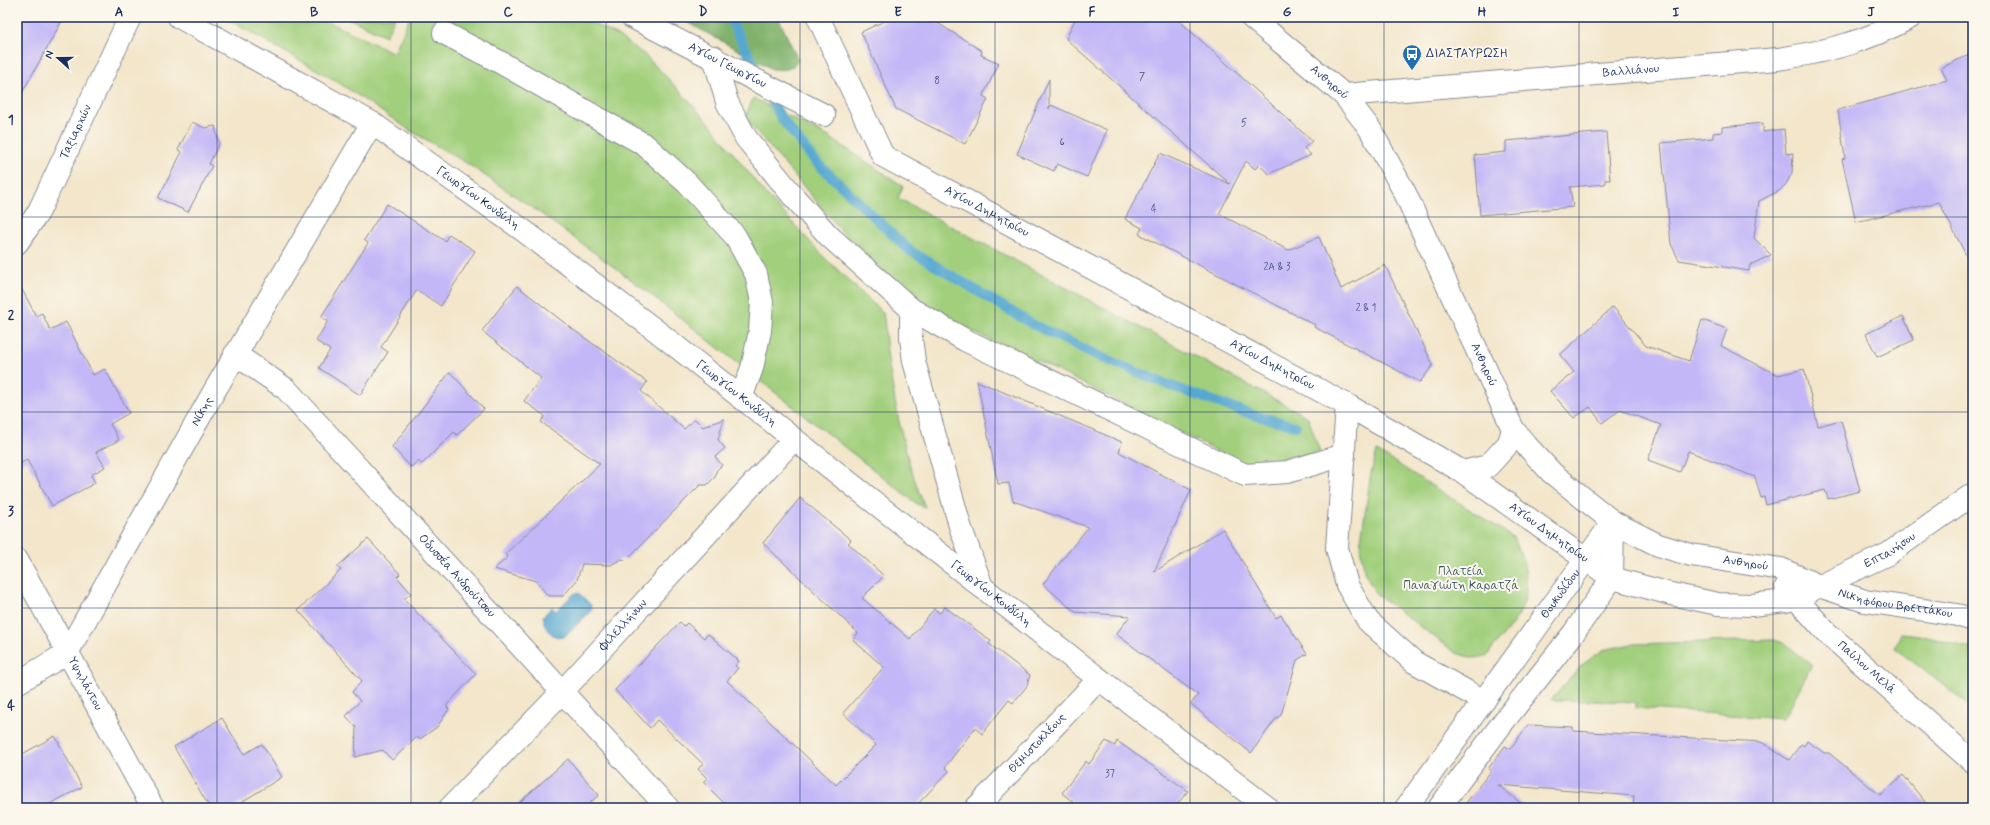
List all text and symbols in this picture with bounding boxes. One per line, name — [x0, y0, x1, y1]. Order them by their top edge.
text: A — [115, 4, 123, 21]
text: B — [310, 4, 319, 21]
text: C — [503, 4, 513, 21]
text: D — [699, 4, 708, 21]
text: E — [894, 4, 902, 21]
text: F — [1089, 4, 1096, 21]
text: G — [1283, 4, 1292, 21]
text: H — [1478, 4, 1487, 21]
text: I — [1673, 4, 1680, 21]
text: J — [1867, 4, 1875, 21]
north arrow — [38, 38, 78, 78]
street label: Αγίου Γεωργίου — [686, 39, 770, 92]
bus stop icon: ΔΙΑΣΤΑΥΡΩΣΗ — [1401, 43, 1423, 71]
place label: ΔΙΑΣΤΑΥΡΩΣΗ — [1426, 46, 1508, 62]
text: N — [42, 49, 57, 61]
street label: Βαλλιάνου — [1602, 61, 1660, 82]
street label: Ανθηρού — [1306, 62, 1353, 103]
house number: 7 — [1139, 71, 1145, 84]
house number: 8 — [934, 75, 940, 88]
street label: Ταξιαρχών — [56, 102, 96, 162]
text: 1 — [8, 112, 14, 129]
house number: 5 — [1241, 117, 1247, 130]
house number: 6 — [1059, 136, 1065, 149]
street label: Γεωργίου Κονδύλη — [433, 163, 523, 233]
street label: Αγίου Δημητρίου — [941, 182, 1032, 241]
house number: 4 — [1151, 203, 1157, 216]
house number: 2Α & 3 — [1263, 261, 1291, 274]
house number: 2 & 1 — [1356, 302, 1376, 315]
text: 2 — [8, 307, 15, 324]
street label: Αγίου Δημητρίου — [1227, 335, 1318, 394]
street label: Ανθηρού — [1467, 341, 1500, 389]
street label: Γεωργίου Κονδύλη — [692, 357, 780, 431]
street label: Νίκης — [188, 394, 217, 429]
street label: Αγίου Δημητρίου — [1506, 499, 1592, 567]
text: 3 — [8, 503, 14, 520]
street label: Επτανήσου — [1862, 529, 1919, 572]
street label: Οδυσσέα Ανδρούτσου — [414, 531, 499, 622]
street label: Ανθηρού — [1722, 552, 1770, 575]
street label: Γεωργίου Κονδύλη — [947, 557, 1035, 631]
park label: Πλατεία Παναγιώτη Καρατζά — [1403, 564, 1519, 594]
street label: Θουκυδίδου — [1537, 566, 1585, 622]
street label: Νικηφόρου Βρεττάκου — [1836, 585, 1954, 622]
street label: Φιλελλήνων — [595, 596, 651, 655]
street label: Παύλου Μελά — [1834, 637, 1899, 698]
street label: Υψηλάντου — [64, 654, 106, 714]
text: 4 — [7, 698, 15, 715]
street label: Θεμιστοκλέους — [1005, 710, 1070, 777]
house number: 37 — [1105, 768, 1115, 781]

